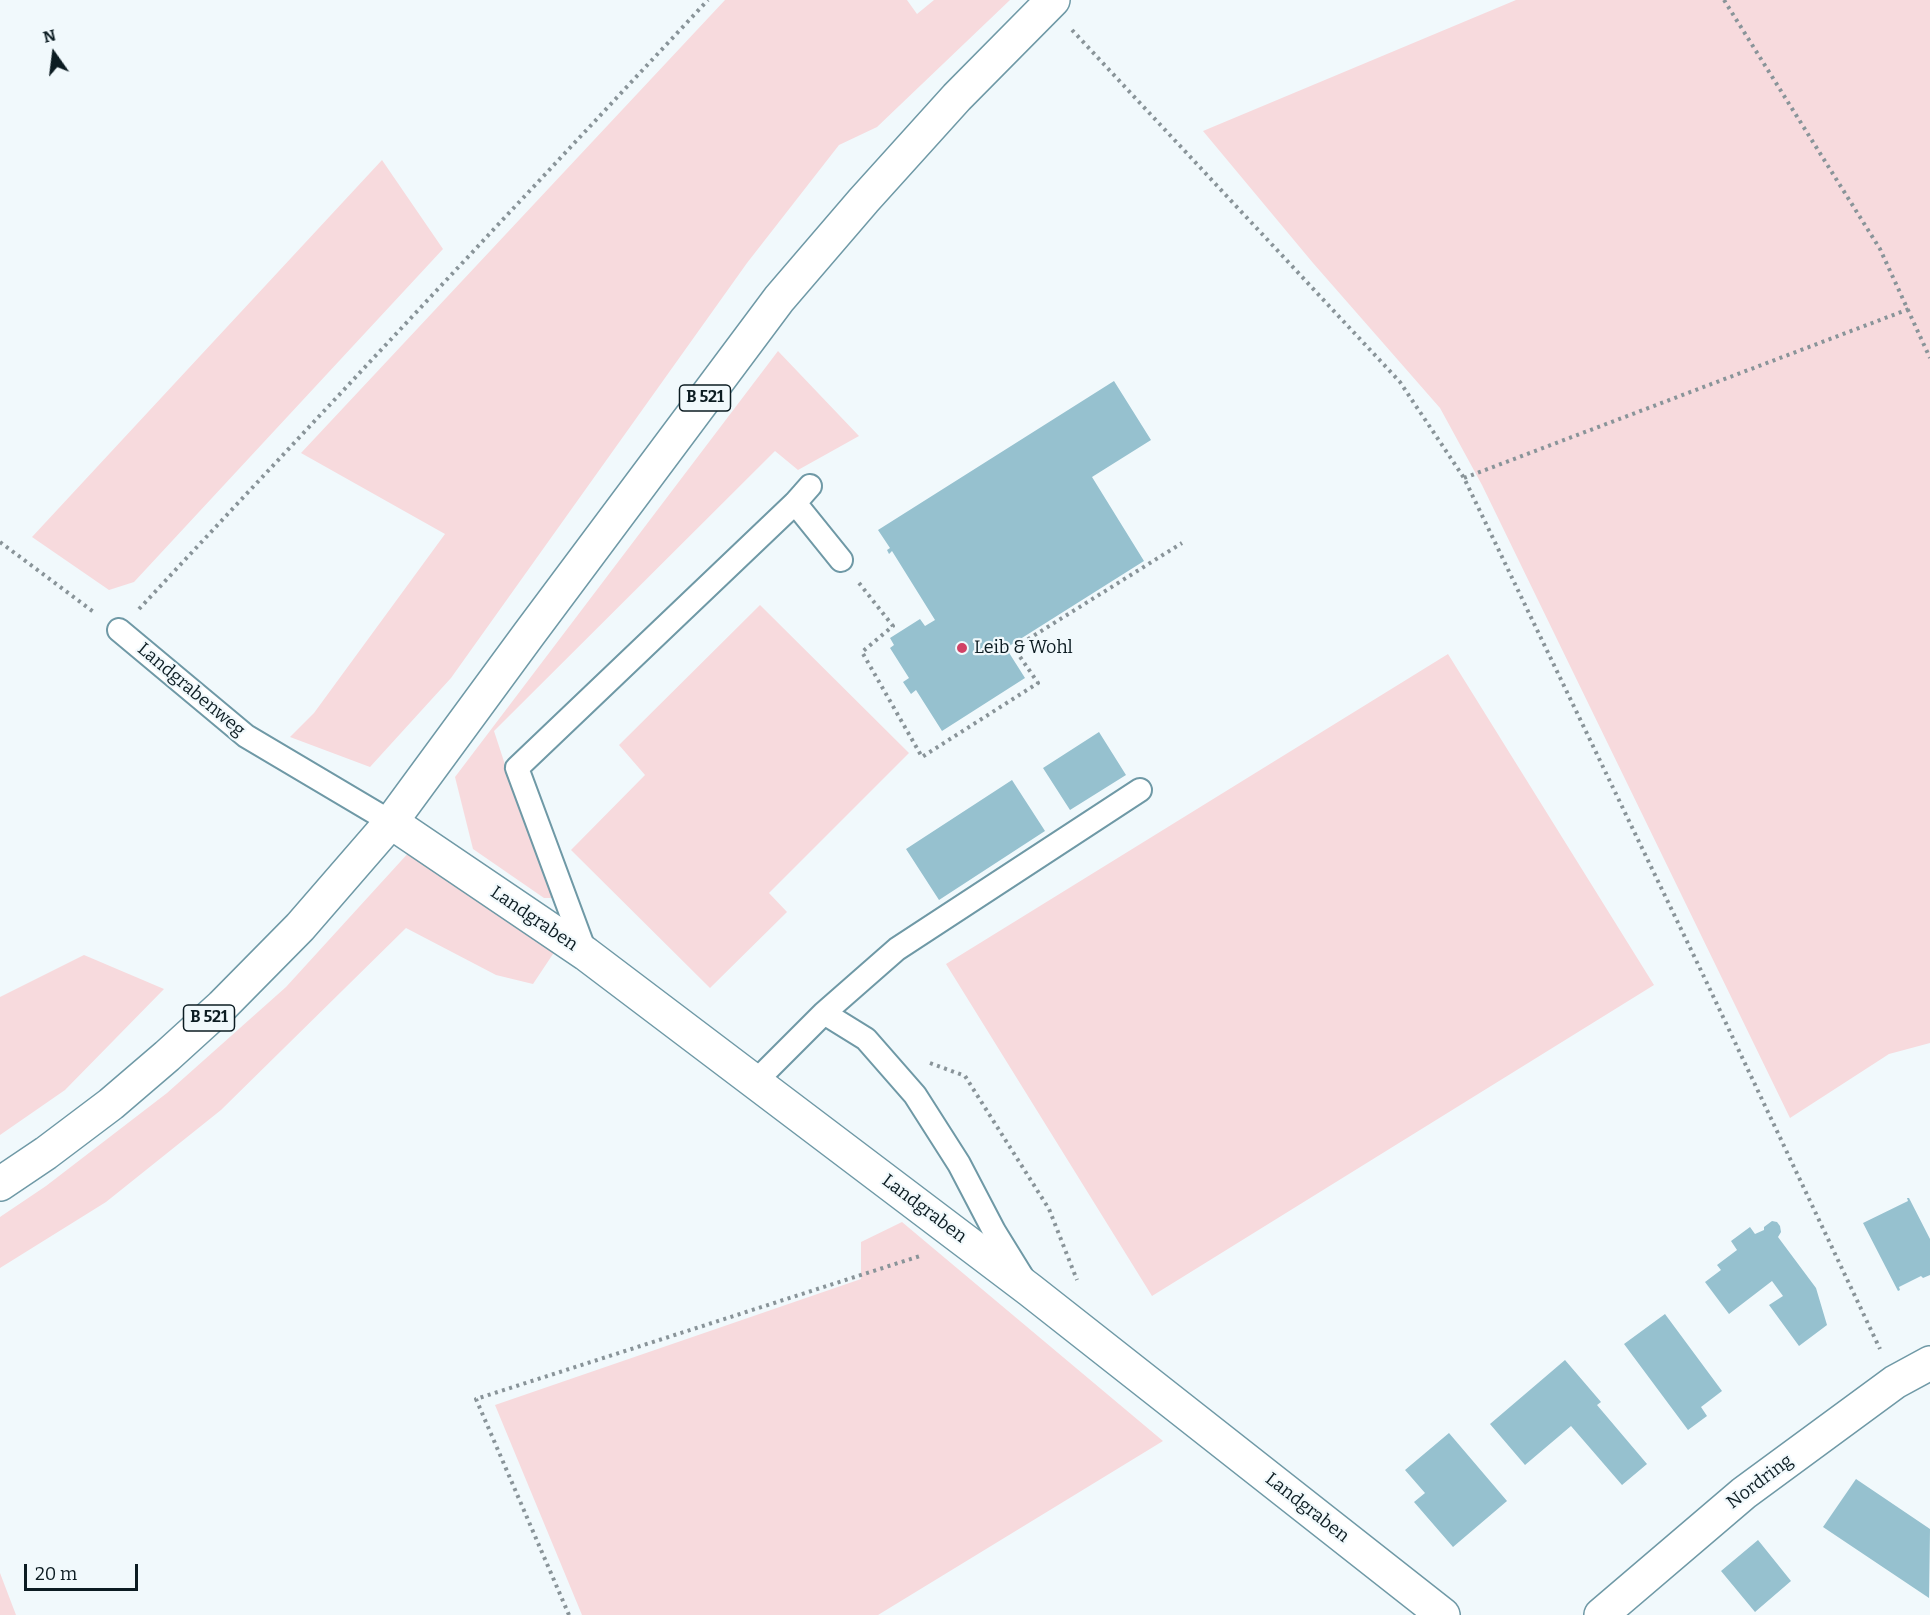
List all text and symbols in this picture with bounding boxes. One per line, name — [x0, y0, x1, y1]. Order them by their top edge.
north arrow — [24, 24, 84, 84]
text: N — [41, 25, 58, 47]
road number: B 521 — [680, 385, 730, 411]
place label: Leib & Wohl — [974, 637, 1073, 659]
street label: Landgrabenweg — [133, 639, 249, 741]
marker: Leib & Wohl — [955, 641, 969, 655]
street label: Landgraben — [486, 882, 582, 956]
road number: B 521 — [184, 1005, 234, 1031]
street label: Landgraben — [877, 1170, 971, 1248]
street label: Nordring — [1723, 1450, 1797, 1514]
street label: Landgraben — [1261, 1469, 1353, 1547]
scale bar — [27, 1552, 141, 1590]
text: 20 m — [35, 1563, 77, 1585]

